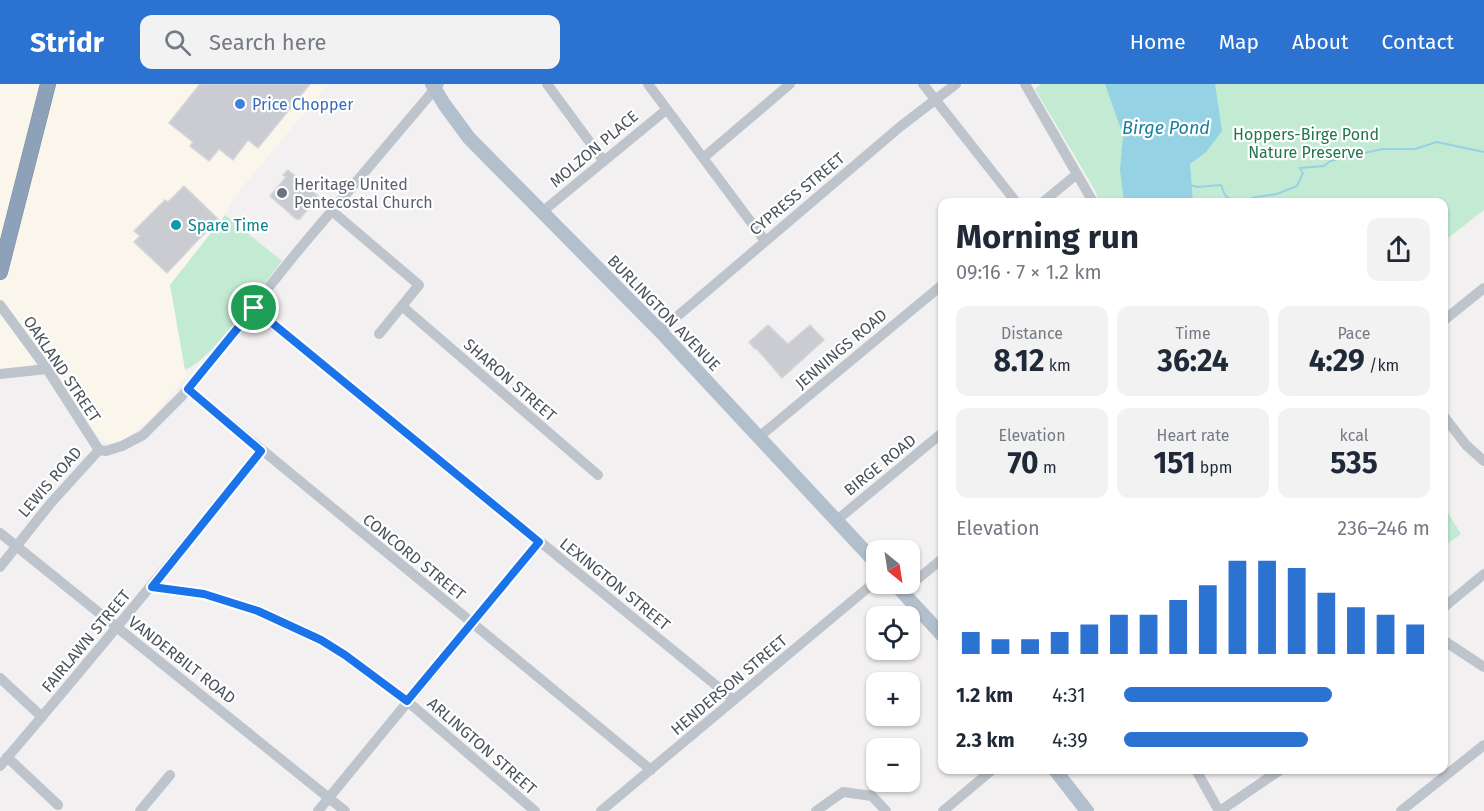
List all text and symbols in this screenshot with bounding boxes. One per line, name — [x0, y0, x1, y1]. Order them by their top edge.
search box — [140, 15, 560, 69]
text: Stridr — [30, 26, 104, 59]
icon: search — [161, 26, 194, 59]
text: Search here — [209, 29, 327, 56]
text: Home — [1130, 29, 1186, 55]
text: Map — [1219, 29, 1259, 55]
text: About — [1292, 29, 1349, 55]
text: Contact — [1382, 29, 1454, 55]
place label: Price Chopper — [252, 95, 354, 114]
marker: Price Chopper — [233, 97, 247, 111]
street label: MOLZON PLACE — [546, 107, 642, 191]
water label: Birge Pond — [1122, 117, 1210, 139]
park label: Hoppers-Birge Pond Nature Preserve — [1233, 125, 1379, 162]
street label: CYPRESS STREET — [746, 148, 849, 239]
place label: Heritage United Pentecostal Church — [294, 175, 433, 212]
marker: Heritage United Pentecostal Church — [275, 186, 289, 200]
place label: Spare Time — [188, 216, 269, 235]
text: Morning run — [956, 217, 1139, 257]
marker: Spare Time — [169, 218, 183, 232]
button: share — [1367, 218, 1430, 281]
street label: BURLINGTON AVENUE — [604, 251, 724, 375]
text: 09:16 · 7 × 1.2 km — [956, 260, 1102, 284]
pin — [228, 282, 279, 333]
icon: arrive — [237, 291, 270, 324]
street label: JENNINGS ROAD — [791, 305, 891, 393]
street label: OAKLAND STREET — [20, 312, 105, 426]
text: Distance — [1001, 324, 1063, 343]
text: Time — [1175, 324, 1211, 343]
text: Pace — [1337, 324, 1371, 343]
street label: SHARON STREET — [460, 335, 561, 426]
text: 8.12 — [993, 343, 1044, 379]
text: 36:24 — [1157, 343, 1229, 379]
text: 4:29 — [1309, 343, 1365, 379]
text: km — [1044, 356, 1071, 375]
text: /km — [1365, 356, 1399, 375]
text: Elevation — [998, 426, 1066, 445]
text: Heart rate — [1157, 426, 1229, 445]
text: kcal — [1340, 426, 1368, 445]
street label: BIRGE ROAD — [840, 430, 920, 500]
street label: LEWIS ROAD — [14, 443, 86, 521]
text: 70 — [1007, 445, 1039, 481]
text: 151 — [1153, 445, 1196, 481]
text: 535 — [1330, 445, 1378, 481]
text: m — [1039, 458, 1057, 477]
text: bpm — [1196, 458, 1233, 477]
street label: CONCORD STREET — [359, 510, 470, 605]
text: Elevation — [956, 516, 1040, 540]
text: 236–246 m — [1337, 516, 1430, 540]
street label: LEXINGTON STREET — [556, 534, 674, 635]
north arrow — [866, 540, 920, 594]
map controls — [866, 540, 920, 792]
street label: FAIRLAWN STREET — [38, 585, 135, 696]
button: locate — [866, 606, 920, 660]
street label: VANDERBILT ROAD — [125, 612, 239, 708]
street label: HENDERSON STREET — [667, 631, 791, 739]
button: + — [866, 672, 920, 726]
text: 1.2 km — [956, 683, 1013, 707]
text: 4:31 — [1052, 683, 1086, 707]
street label: ARLINGTON STREET — [424, 694, 541, 799]
text: 2.3 km — [956, 728, 1015, 752]
text: 4:39 — [1052, 728, 1088, 752]
button: − — [866, 738, 920, 792]

